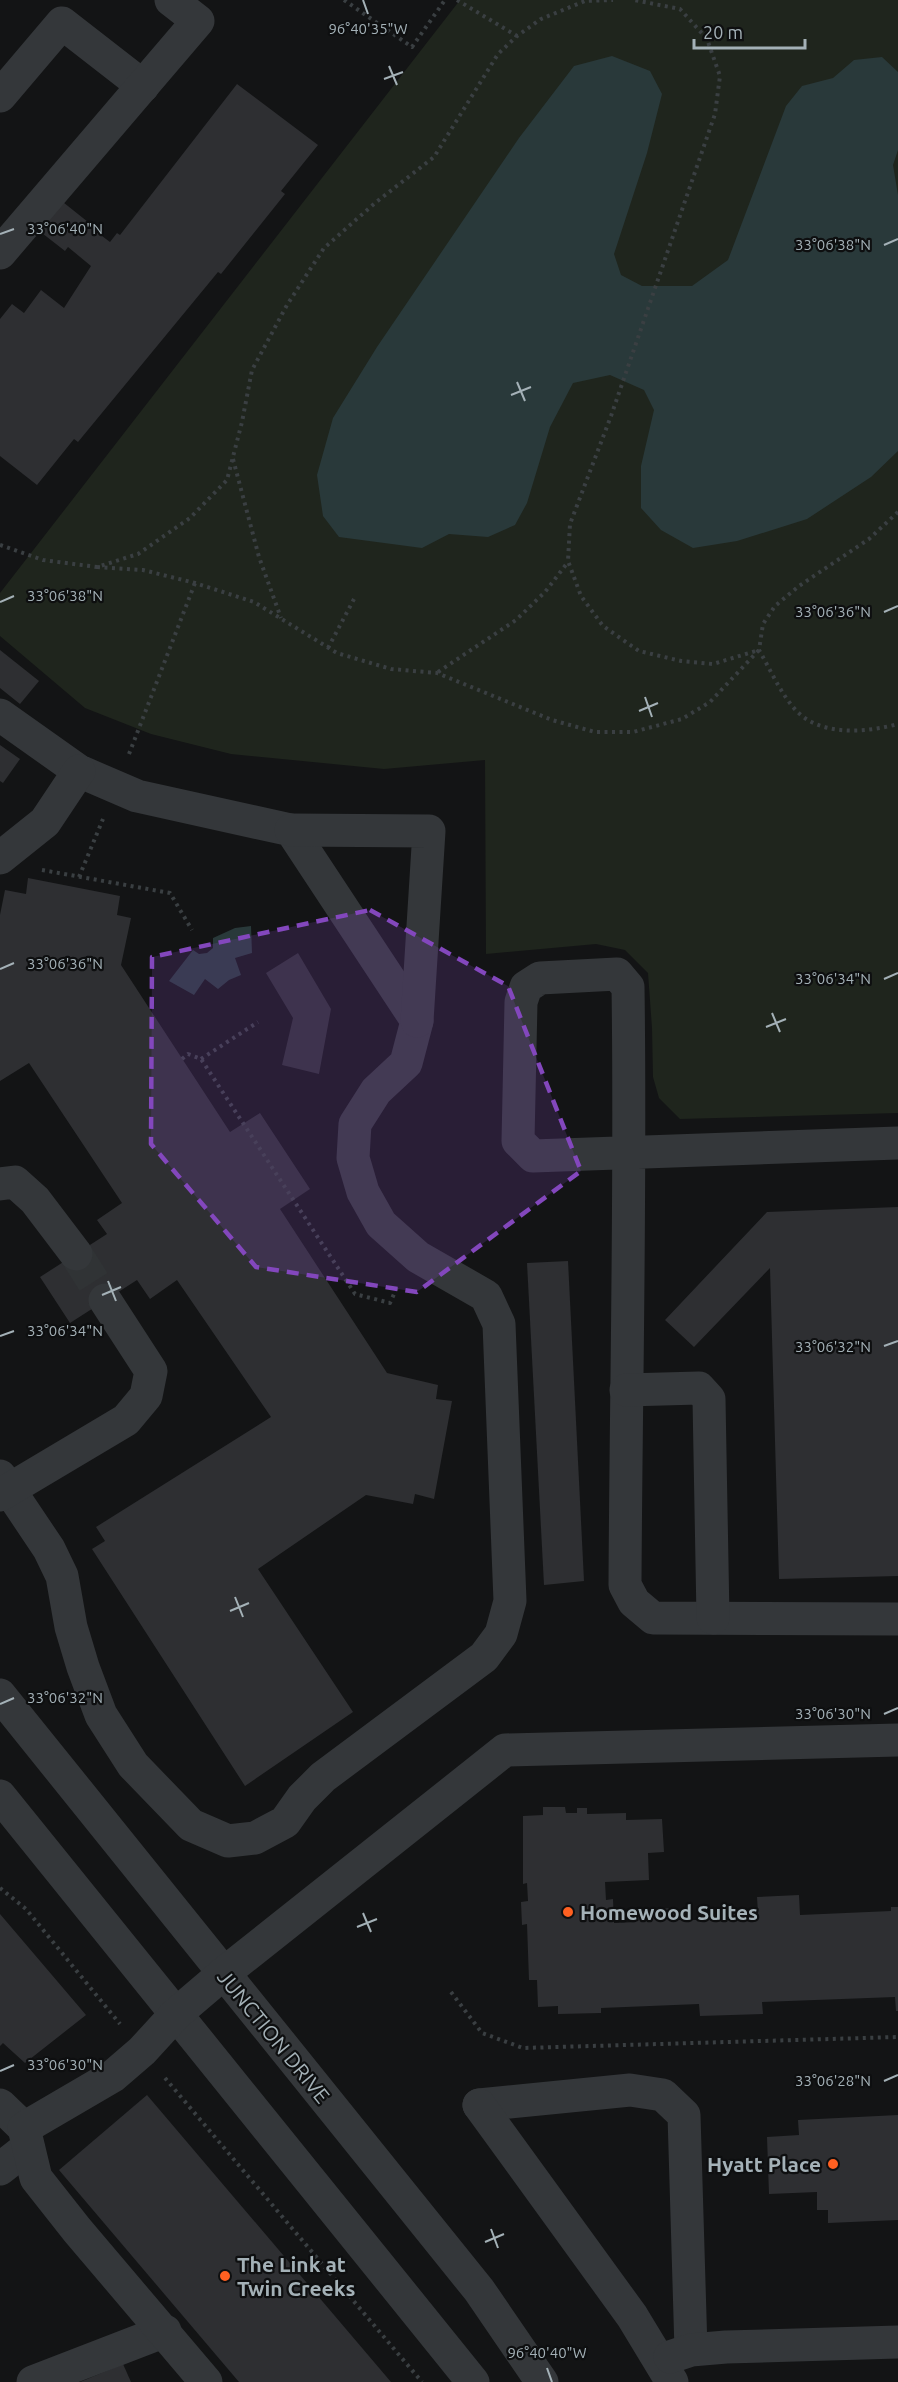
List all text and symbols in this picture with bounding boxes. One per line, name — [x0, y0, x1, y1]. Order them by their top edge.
scale bar — [694, 12, 805, 50]
text: 96°40'35"W — [328, 20, 408, 37]
text: 20 m — [703, 22, 743, 42]
text: 33°06'40"N — [27, 220, 103, 237]
text: 33°06'38"N — [795, 236, 871, 253]
text: 33°06'38"N — [27, 587, 103, 604]
text: 33°06'36"N — [795, 603, 871, 620]
text: 33°06'36"N — [27, 955, 103, 972]
text: 33°06'34"N — [795, 970, 871, 987]
text: 33°06'34"N — [27, 1322, 103, 1339]
text: 33°06'32"N — [795, 1338, 871, 1355]
text: 33°06'32"N — [27, 1689, 103, 1706]
text: 33°06'30"N — [795, 1705, 871, 1722]
place label: Homewood Suites — [580, 1900, 758, 1924]
marker: Homewood Suites — [561, 1905, 575, 1919]
street label: JUNCTION DRIVE — [213, 1965, 335, 2107]
text: 33°06'30"N — [27, 2056, 103, 2073]
text: 33°06'28"N — [795, 2072, 871, 2089]
place label: Hyatt Place — [707, 2152, 821, 2176]
marker: Hyatt Place — [826, 2157, 840, 2171]
place label: The Link at Twin Creeks — [237, 2252, 355, 2300]
marker: The Link at Twin Creeks — [218, 2269, 232, 2283]
text: 96°40'40"W — [507, 2344, 587, 2361]

